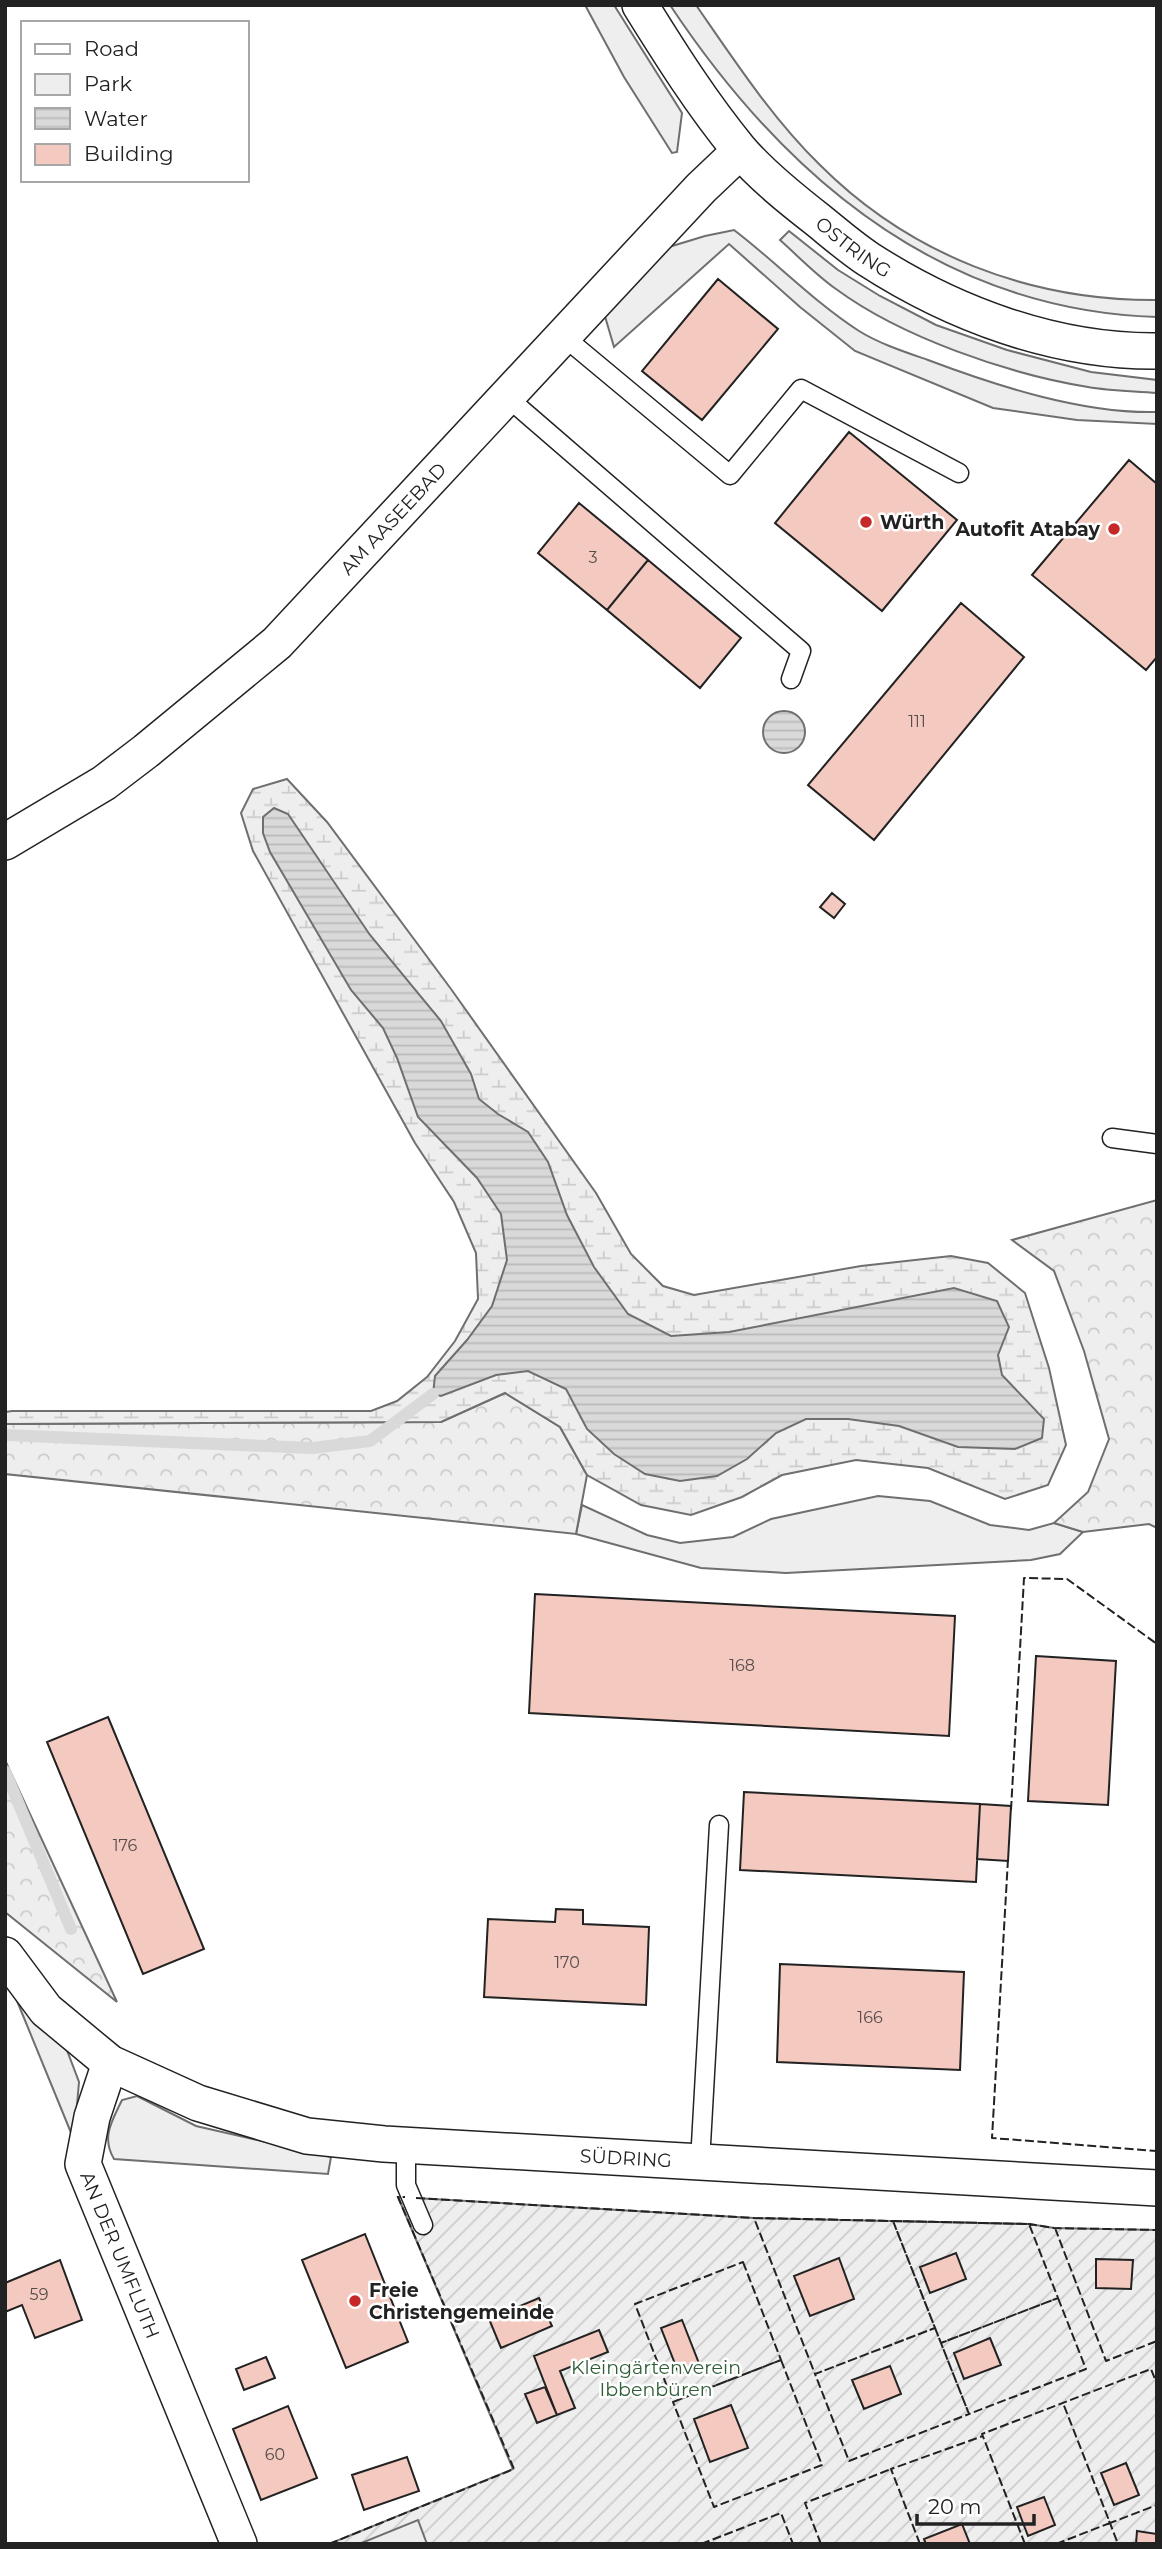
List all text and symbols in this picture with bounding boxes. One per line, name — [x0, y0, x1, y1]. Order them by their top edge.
legend — [21, 21, 248, 182]
text: Road — [84, 36, 139, 61]
text: Park — [84, 71, 132, 96]
text: Water — [84, 106, 148, 131]
text: Building — [84, 141, 174, 166]
street label: OSTRING — [811, 212, 895, 282]
street label: AM AASEEBAD — [335, 458, 451, 579]
place label: Würth — [880, 511, 944, 534]
marker: Würth — [858, 514, 874, 530]
place label: Autofit Atabay — [954, 518, 1101, 541]
marker: Autofit Atabay — [1106, 521, 1122, 537]
house number: 3 — [588, 548, 598, 567]
house number: 111 — [908, 712, 926, 731]
house number: 168 — [729, 1656, 755, 1675]
house number: 176 — [113, 1836, 138, 1855]
house number: 170 — [554, 1953, 580, 1972]
house number: 166 — [857, 2008, 883, 2027]
street label: SÜDRING — [579, 2144, 673, 2172]
street label: AN DER UMFLUTH — [76, 2168, 165, 2342]
place label: Freie Christengemeinde — [369, 2279, 554, 2324]
house number: 59 — [30, 2285, 48, 2304]
marker: Freie Christengemeinde — [347, 2293, 363, 2309]
park label: Kleingärtenverein Ibbenbüren — [571, 2356, 741, 2401]
house number: 60 — [265, 2445, 285, 2464]
scale bar — [917, 2482, 1034, 2526]
text: 20 m — [928, 2494, 982, 2519]

